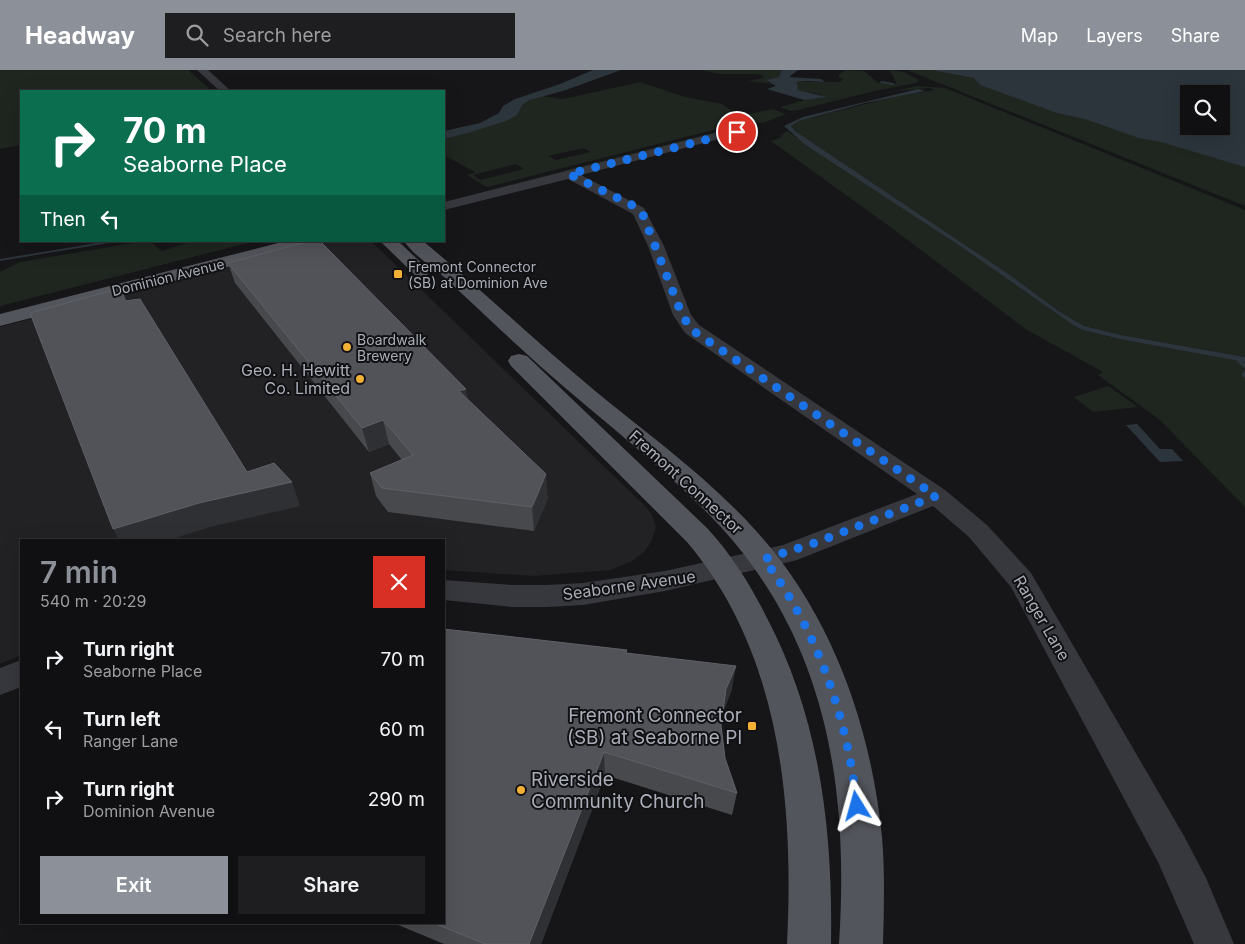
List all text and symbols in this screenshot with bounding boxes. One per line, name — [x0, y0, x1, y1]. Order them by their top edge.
search box — [165, 13, 515, 58]
text: Headway — [25, 21, 135, 50]
icon: search — [183, 21, 211, 49]
text: Search here — [223, 24, 331, 47]
text: Map — [1021, 25, 1058, 46]
text: Layers — [1086, 25, 1143, 46]
text: Share — [1171, 25, 1220, 46]
map controls — [1180, 85, 1230, 135]
button: search — [1180, 85, 1230, 135]
text: 70 m — [123, 109, 207, 151]
icon: right — [40, 110, 105, 175]
pin — [716, 111, 758, 153]
icon: arrive — [723, 118, 751, 146]
text: Seaborne Place — [123, 151, 287, 177]
icon: left — [96, 205, 124, 233]
text: Then — [40, 208, 86, 231]
street label: Dominion Avenue — [110, 255, 226, 299]
place label: Fremont Connector (SB) at Dominion Ave — [408, 258, 548, 291]
marker: Fremont Connector (SB) at Dominion Ave — [392, 268, 404, 280]
place label: Boardwalk Brewery — [357, 331, 427, 364]
marker: Boardwalk Brewery — [341, 341, 353, 353]
place label: Geo. H. Hewitt Co. Limited — [241, 360, 350, 398]
marker: Geo. H. Hewitt Co. Limited — [354, 373, 366, 385]
street label: Fremont Connector — [625, 426, 747, 538]
text: 7 min — [40, 554, 118, 590]
button: close — [373, 556, 425, 608]
street label: Seaborne Avenue — [561, 566, 697, 604]
street label: Ranger Lane — [1010, 572, 1074, 664]
text: 540 m · 20:29 — [40, 591, 146, 611]
text: Turn right — [83, 638, 174, 661]
icon: right — [40, 645, 68, 673]
text: 70 m — [381, 648, 425, 671]
text: Seaborne Place — [83, 661, 202, 681]
place label: Fremont Connector (SB) at Seaborne Pl — [567, 704, 742, 749]
text: Turn left — [83, 708, 161, 731]
icon: left — [40, 715, 68, 743]
text: 60 m — [379, 718, 425, 741]
marker: Fremont Connector (SB) at Seaborne Pl — [746, 720, 758, 732]
text: Ranger Lane — [83, 731, 178, 751]
place label: Riverside Community Church — [531, 768, 705, 813]
text: Turn right — [83, 778, 174, 801]
position arrow — [830, 779, 882, 831]
marker: Riverside Community Church — [515, 784, 527, 796]
icon: right — [40, 785, 68, 813]
text: 290 m — [368, 788, 425, 811]
text: Dominion Avenue — [83, 801, 215, 821]
button: Exit — [40, 856, 228, 914]
button: Share — [238, 856, 425, 914]

